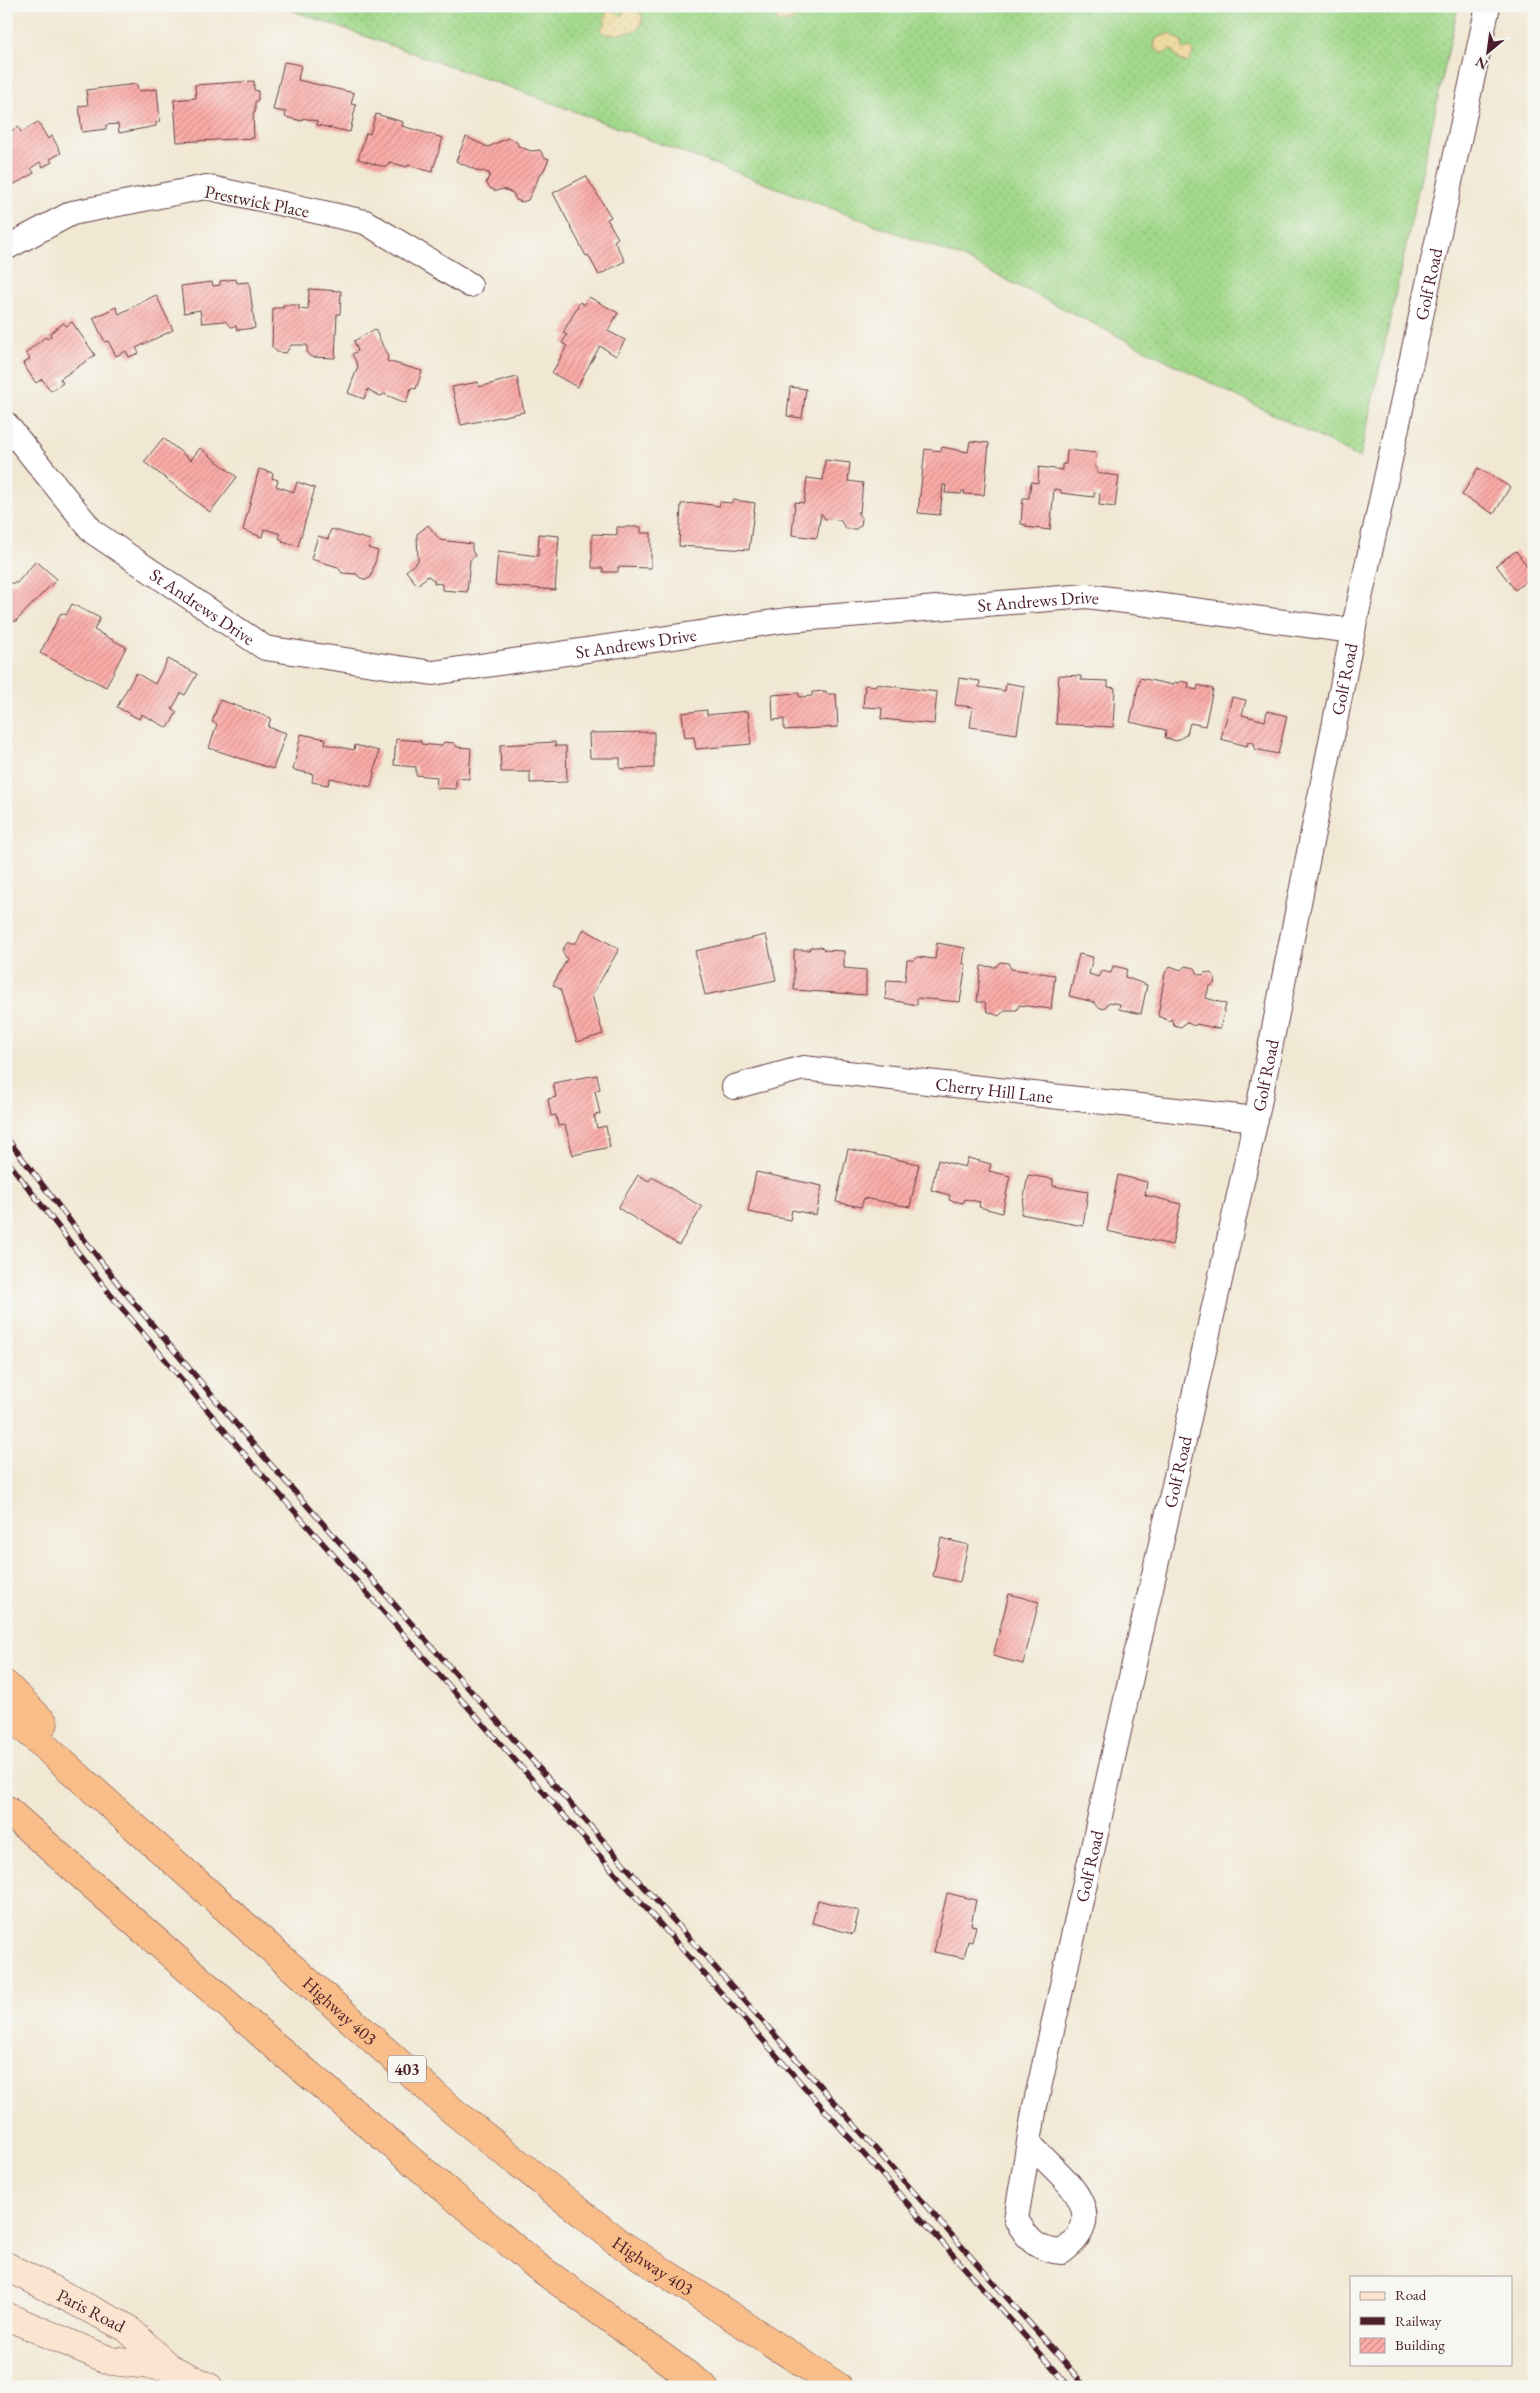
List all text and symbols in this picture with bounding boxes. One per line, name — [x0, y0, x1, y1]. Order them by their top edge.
north arrow — [1462, 28, 1512, 78]
text: N — [1472, 52, 1491, 74]
street label: Prestwick Place — [203, 180, 311, 222]
street label: Golf Road — [1409, 245, 1447, 322]
street label: St Andrews Drive — [146, 562, 260, 650]
street label: St Andrews Drive — [977, 584, 1101, 616]
street label: St Andrews Drive — [574, 622, 698, 663]
street label: Golf Road — [1325, 640, 1362, 717]
street label: Golf Road — [1246, 1036, 1283, 1113]
street label: Cherry Hill Lane — [934, 1071, 1054, 1108]
street label: Golf Road — [1158, 1433, 1196, 1510]
street label: Golf Road — [1070, 1827, 1108, 1904]
street label: Highway 403 — [298, 1971, 382, 2050]
road number: 403 — [388, 2056, 426, 2082]
street label: Highway 403 — [608, 2230, 698, 2300]
legend — [1350, 2276, 1512, 2366]
street label: Paris Road — [53, 2283, 130, 2337]
text: Road — [1395, 2285, 1427, 2304]
text: Railway — [1395, 2311, 1442, 2330]
text: Building — [1395, 2335, 1445, 2354]

